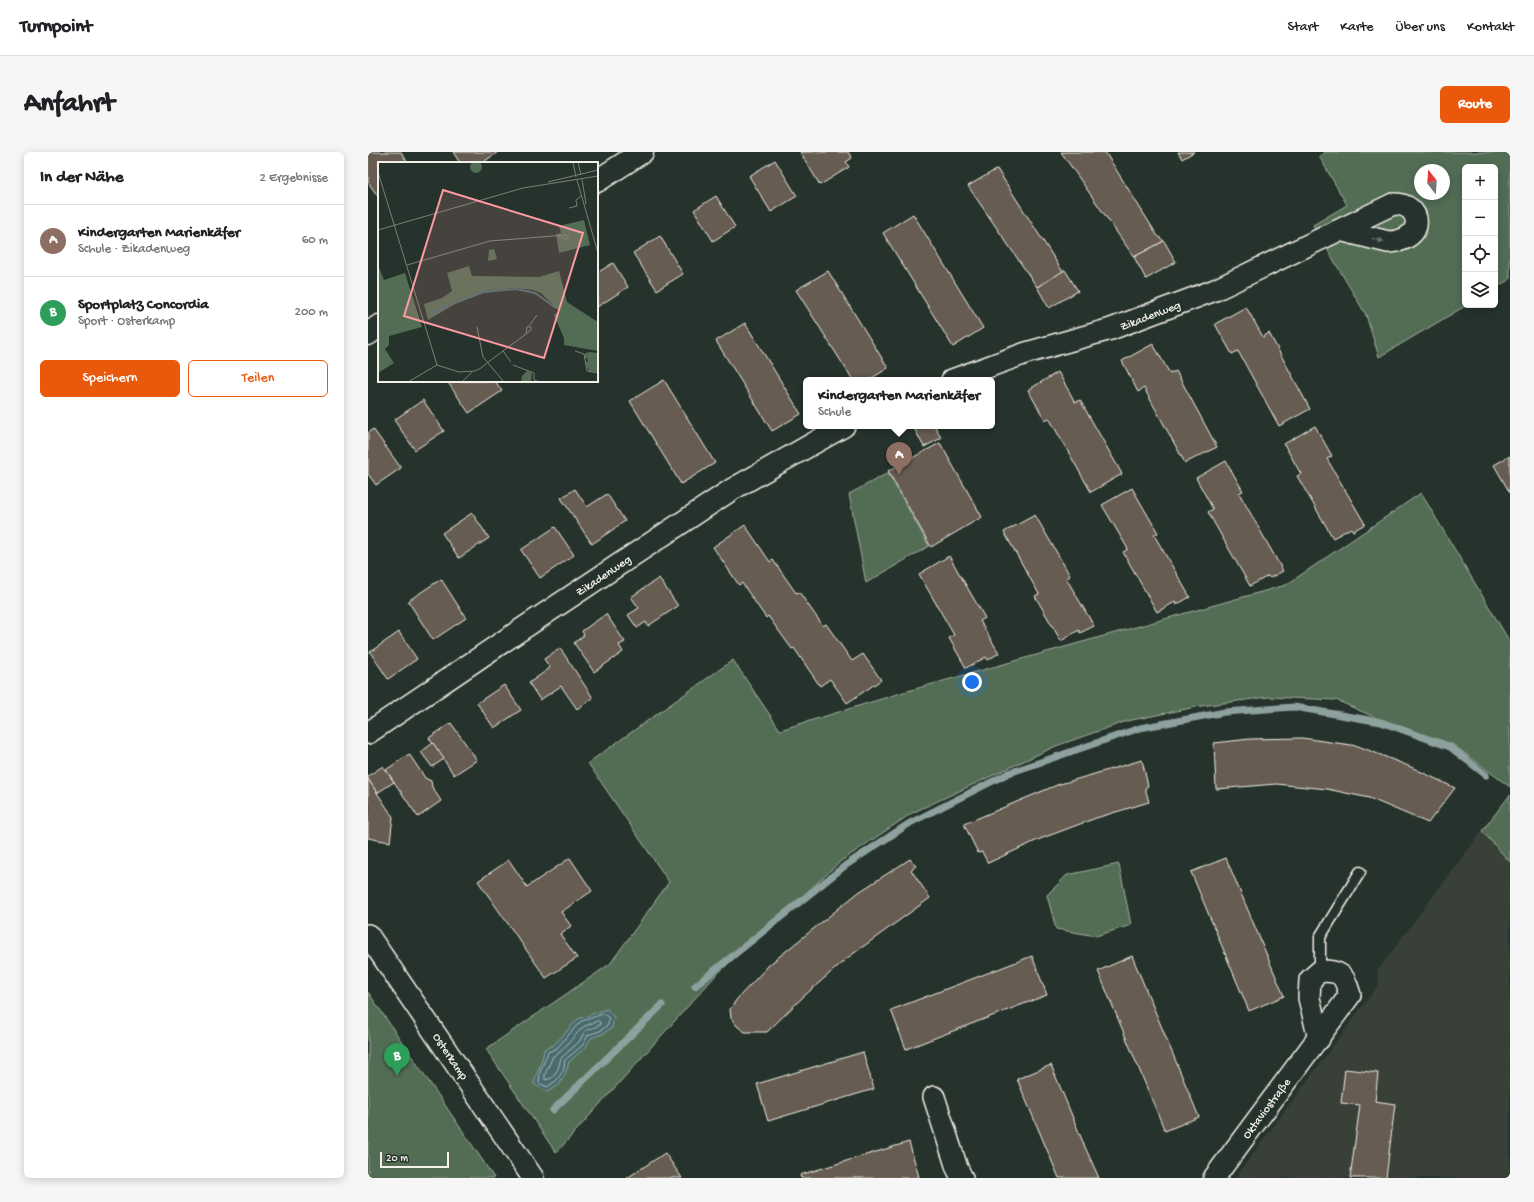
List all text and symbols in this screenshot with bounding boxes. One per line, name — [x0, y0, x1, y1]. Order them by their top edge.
text: Turnpoint — [20, 16, 92, 39]
text: Start — [1288, 19, 1318, 36]
text: Karte — [1340, 19, 1374, 36]
text: Über uns — [1396, 19, 1445, 36]
text: Kontakt — [1467, 19, 1514, 36]
button: Route — [1440, 86, 1510, 123]
text: Anfahrt — [24, 88, 114, 121]
inset map — [378, 162, 598, 382]
north arrow — [1414, 164, 1450, 200]
map controls — [1462, 164, 1498, 308]
button: + — [1462, 164, 1498, 200]
text: In der Nähe — [40, 168, 123, 188]
text: 2 Ergebnisse — [260, 171, 328, 186]
button: − — [1462, 200, 1498, 236]
text: Kindergarten Marienkäfer — [78, 224, 240, 242]
text: A — [49, 233, 57, 248]
text: 60 m — [302, 233, 328, 248]
button: locate — [1462, 236, 1498, 272]
one-way arrow — [1371, 237, 1384, 243]
text: Schule · Zikadenweg — [78, 242, 190, 257]
button: layers — [1462, 272, 1498, 308]
text: Sportplatz Concordia — [78, 296, 208, 314]
street label: Zikadenweg — [1119, 299, 1183, 335]
text: B — [50, 305, 56, 320]
text: 200 m — [295, 305, 328, 320]
text: Sport · Osterkamp — [78, 314, 175, 329]
button: Speichern — [40, 360, 180, 397]
button: Teilen — [188, 360, 328, 397]
popup — [803, 377, 995, 429]
text: Kindergarten Marienkäfer — [818, 387, 980, 405]
text: Schule — [818, 405, 851, 420]
pin: A — [886, 442, 912, 475]
street label: Zikadenweg — [574, 553, 635, 600]
your location — [962, 672, 982, 692]
street label: Osterkamp — [429, 1031, 470, 1083]
pin: B — [384, 1043, 410, 1076]
street label: Oktaviostraße — [1240, 1076, 1295, 1142]
scale bar — [380, 1150, 449, 1169]
text: 20 m — [386, 1153, 408, 1165]

